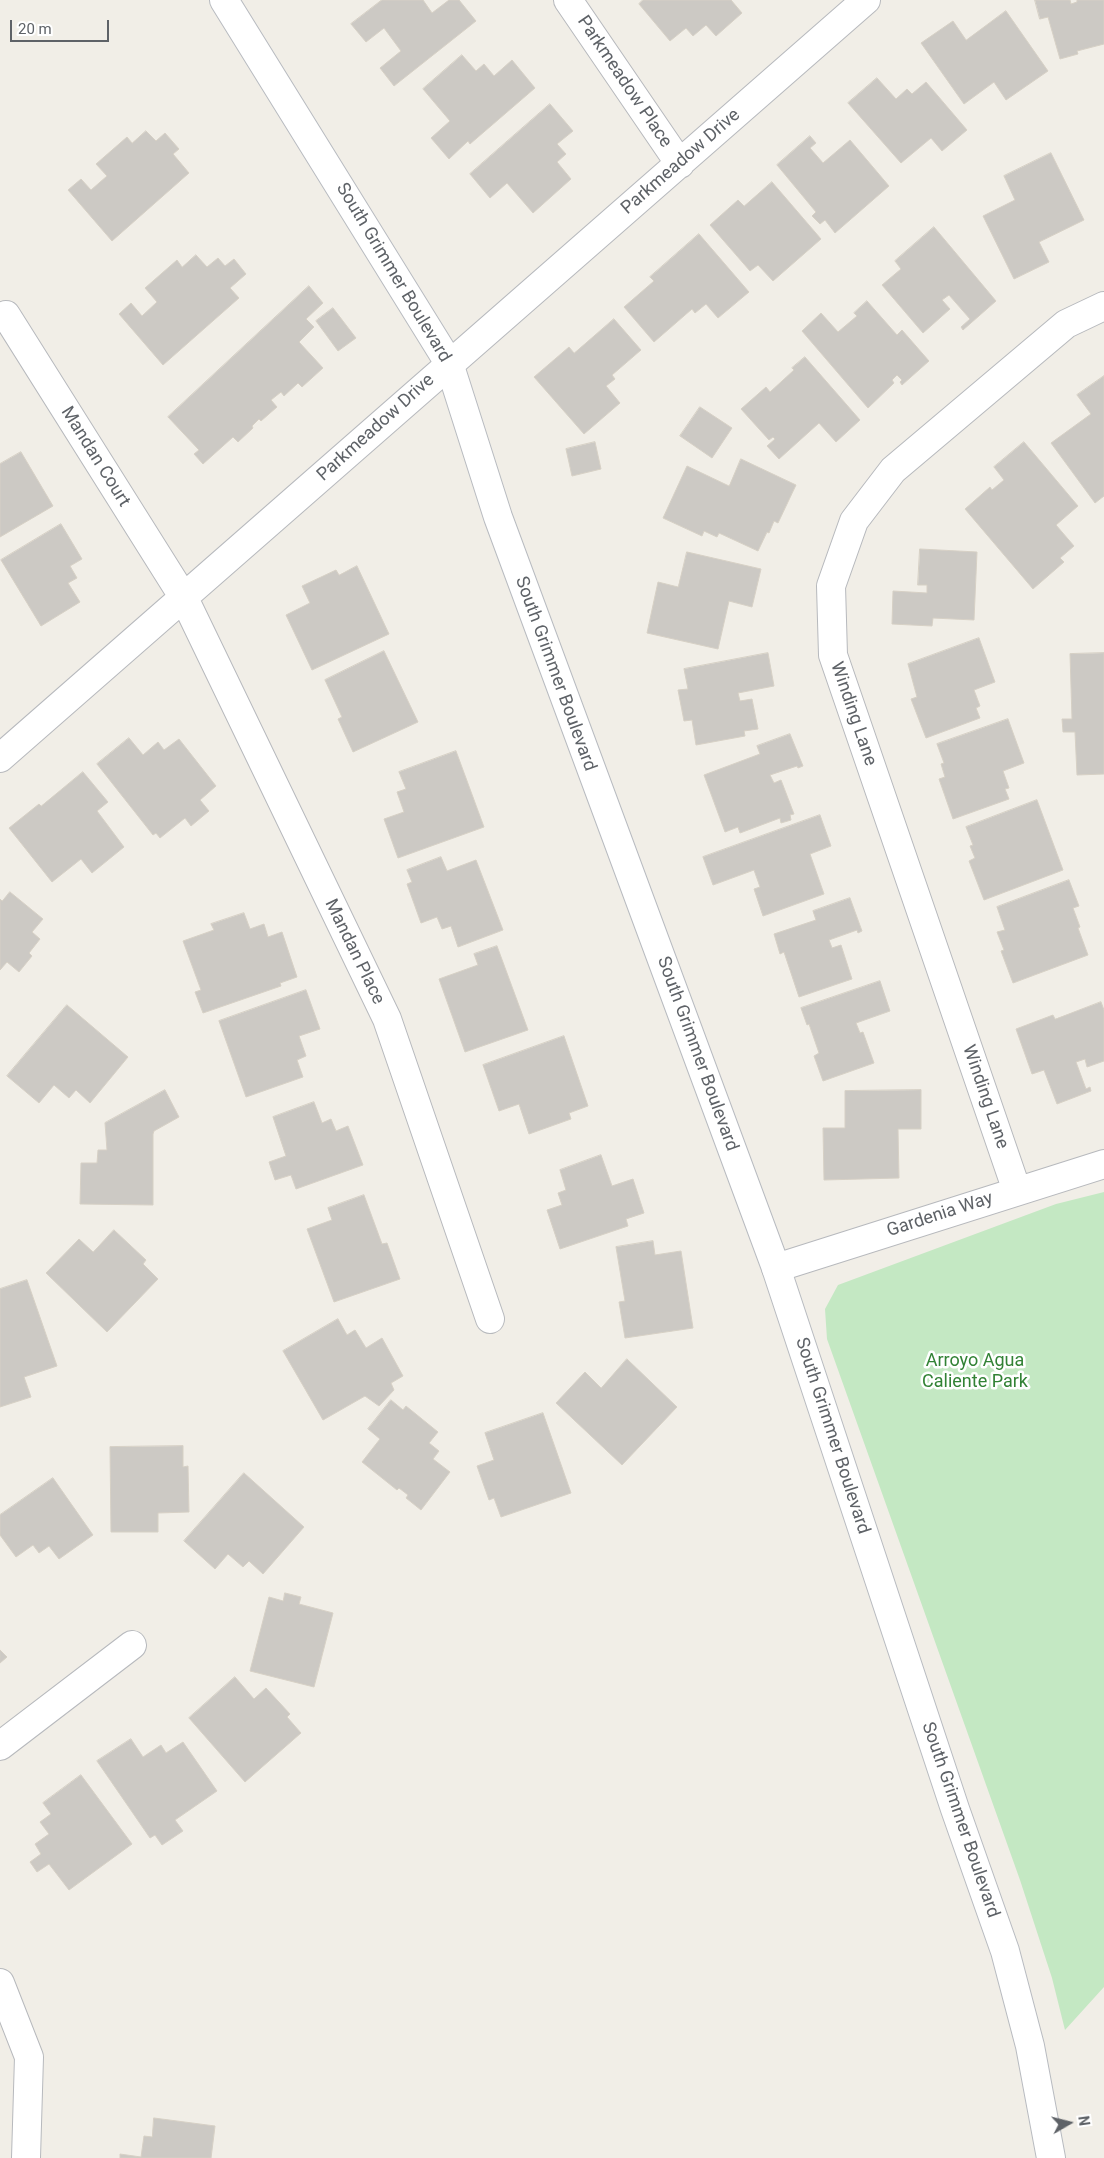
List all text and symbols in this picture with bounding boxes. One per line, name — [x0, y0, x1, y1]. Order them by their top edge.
scale bar — [12, 10, 111, 42]
street label: Parkmeadow Place — [572, 12, 676, 152]
text: 20 m — [18, 20, 52, 38]
street label: Parkmeadow Drive — [617, 105, 745, 219]
street label: South Grimmer Boulevard — [331, 179, 455, 367]
street label: Parkmeadow Drive — [313, 370, 439, 486]
street label: Mandan Court — [56, 403, 134, 511]
street label: South Grimmer Boulevard — [510, 574, 600, 774]
street label: Winding Lane — [825, 659, 881, 769]
street label: Mandan Place — [319, 896, 389, 1008]
street label: South Grimmer Boulevard — [652, 954, 742, 1154]
street label: Winding Lane — [957, 1042, 1013, 1152]
street label: Gardenia Way — [884, 1188, 996, 1242]
street label: South Grimmer Boulevard — [790, 1335, 874, 1537]
park label: Arroyo Agua Caliente Park — [922, 1350, 1028, 1392]
street label: South Grimmer Boulevard — [916, 1719, 1004, 1921]
north arrow — [1044, 2098, 1094, 2148]
text: N — [1075, 2115, 1092, 2127]

